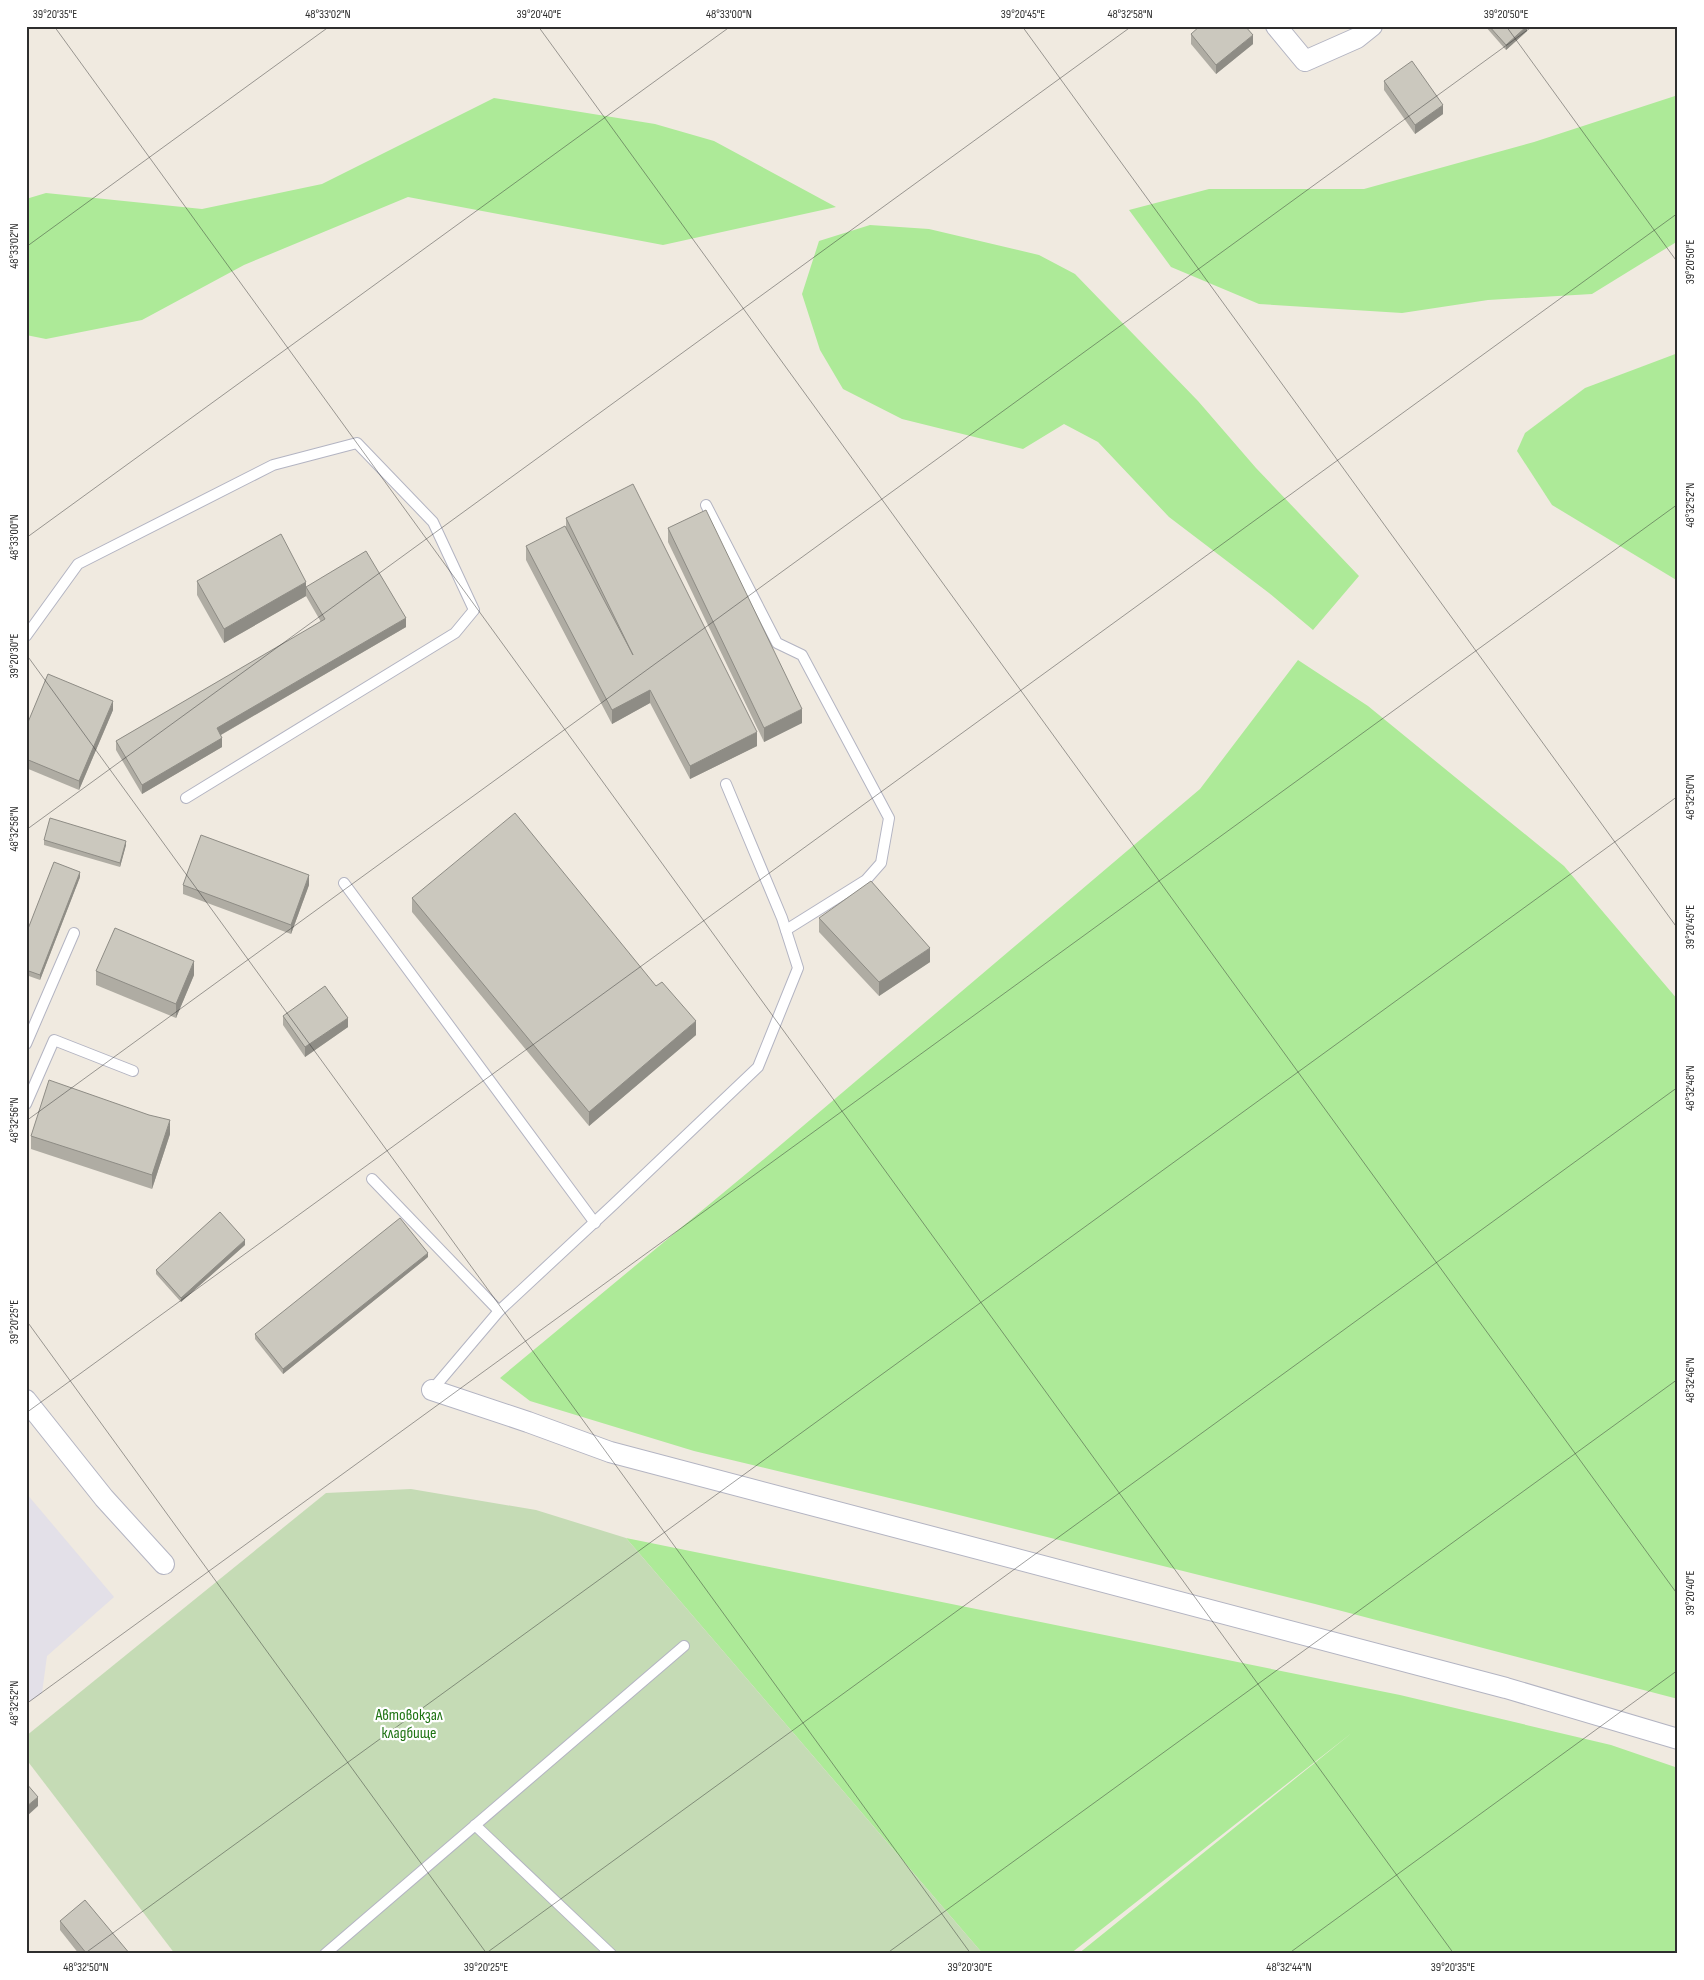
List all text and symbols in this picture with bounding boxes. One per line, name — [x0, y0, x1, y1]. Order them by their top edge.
text: 39°20'35"E — [33, 7, 77, 22]
text: 48°33'02"N — [305, 7, 351, 22]
text: 39°20'40"E — [517, 7, 562, 22]
text: 48°33'00"N — [706, 7, 752, 22]
text: 39°20'45"E — [1001, 7, 1045, 22]
text: 48°32'58"N — [1107, 7, 1153, 22]
text: 39°20'50"E — [1484, 7, 1528, 22]
text: 48°33'02"N — [7, 223, 22, 269]
text: 39°20'50"E — [1683, 240, 1698, 284]
text: 48°32'52"N — [1683, 483, 1698, 527]
text: 48°33'00"N — [7, 514, 22, 560]
text: 39°20'30"E — [7, 633, 22, 678]
text: 48°32'50"N — [1683, 774, 1698, 820]
text: 48°32'58"N — [7, 806, 22, 852]
text: 39°20'45"E — [1683, 905, 1698, 949]
text: 48°32'48"N — [1683, 1065, 1698, 1111]
text: 48°32'56"N — [7, 1097, 22, 1143]
text: 39°20'25"E — [7, 1300, 22, 1344]
text: 48°32'46"N — [1683, 1357, 1698, 1403]
text: 39°20'40"E — [1683, 1570, 1698, 1615]
text: 48°32'52"N — [7, 1681, 22, 1725]
park label: Автовокзал кладбище — [374, 1706, 443, 1743]
text: 48°32'50"N — [63, 1960, 109, 1975]
text: 39°20'25"E — [464, 1960, 508, 1975]
text: 39°20'30"E — [948, 1960, 993, 1975]
text: 48°32'44"N — [1266, 1960, 1312, 1975]
text: 39°20'35"E — [1431, 1960, 1475, 1975]

